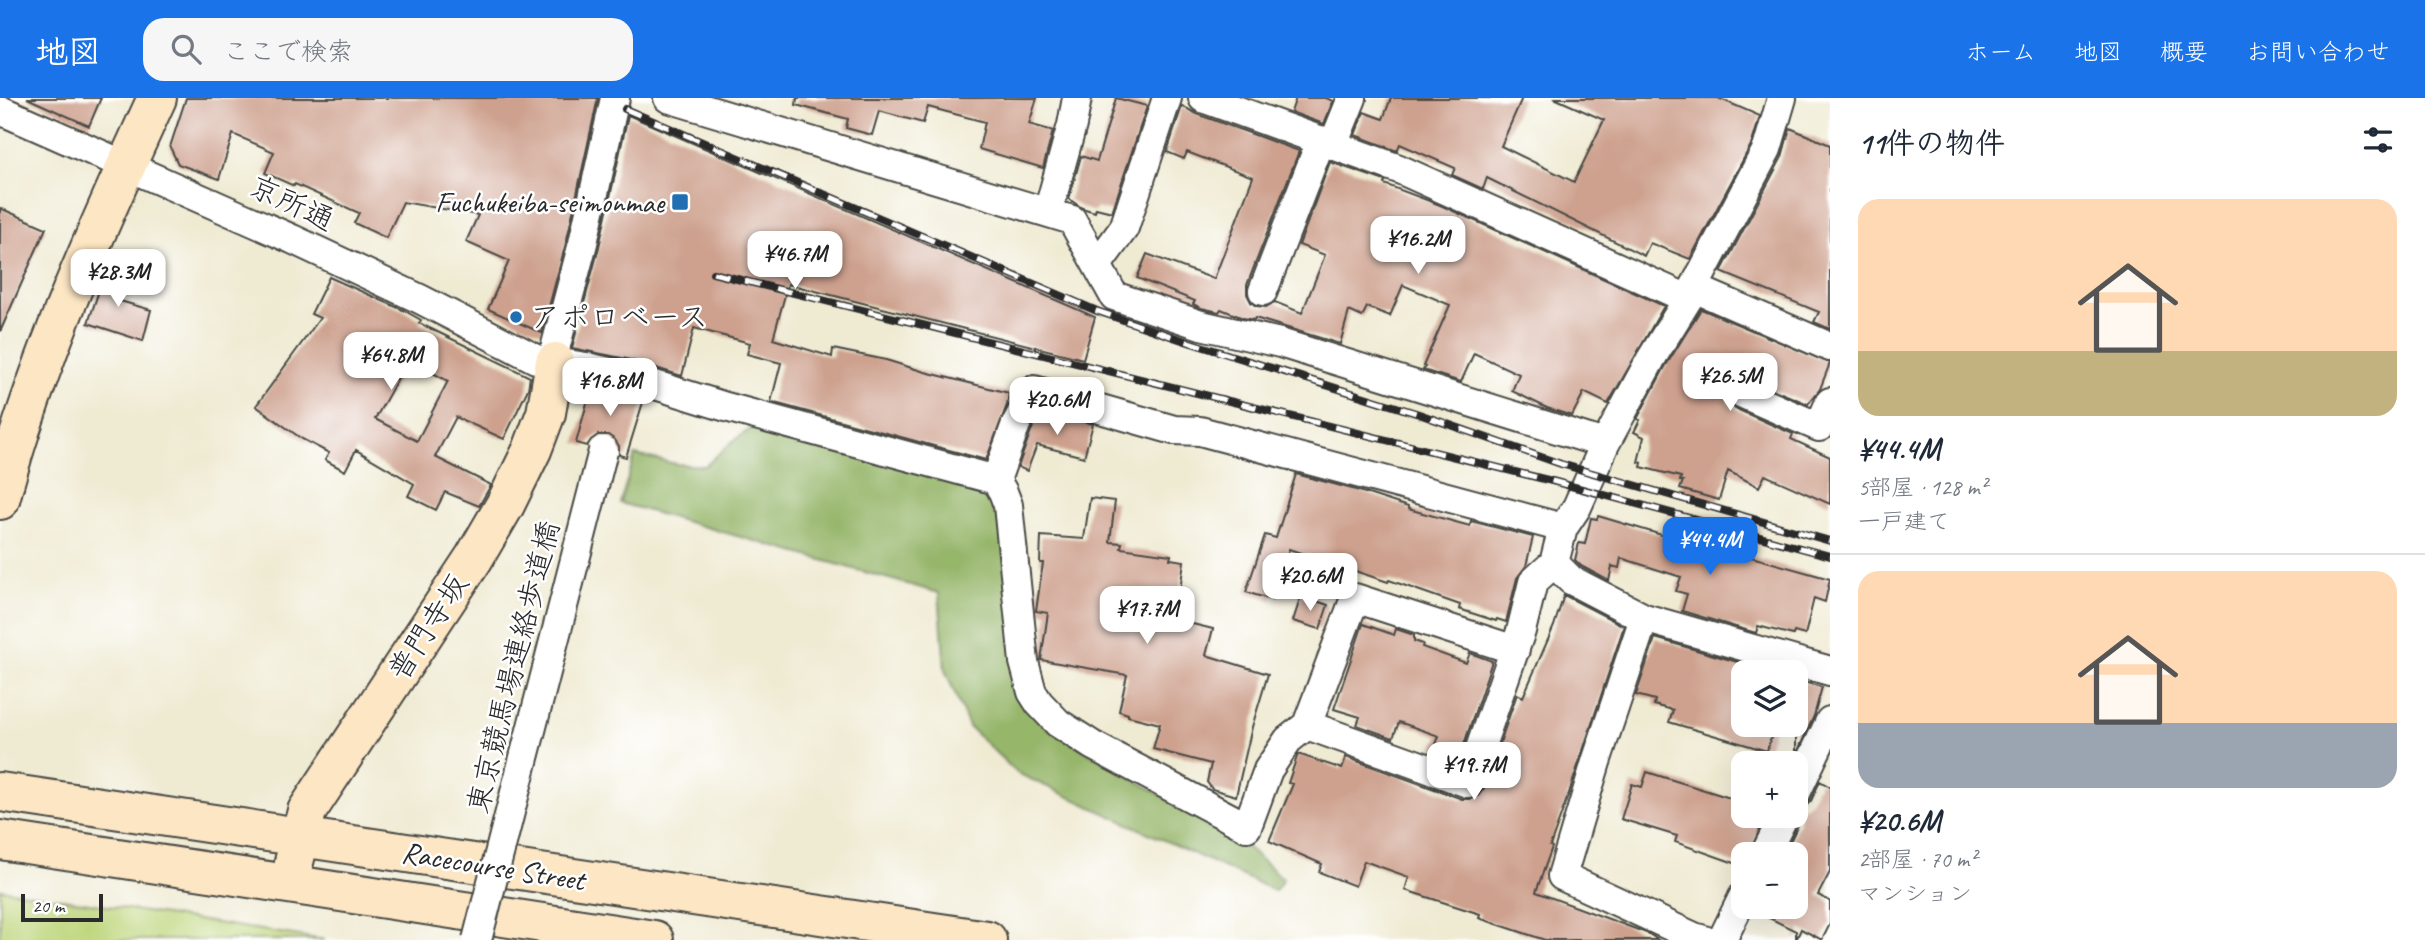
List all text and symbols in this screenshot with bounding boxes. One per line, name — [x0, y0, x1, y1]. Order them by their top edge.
search box — [143, 18, 633, 81]
icon: search — [167, 30, 205, 68]
text: 地図 — [35, 31, 101, 73]
text: ここで検索 — [223, 35, 353, 68]
text: ホーム — [1965, 37, 2036, 67]
text: 地図 — [2074, 37, 2122, 67]
text: 概要 — [2160, 37, 2208, 67]
text: お問い合わせ — [2246, 37, 2390, 67]
icon: filters — [2359, 121, 2397, 159]
text: 11件の物件 — [1858, 124, 2005, 162]
street label: 京所通 — [243, 167, 341, 239]
place label: Fuchukeiba-seimonmae — [435, 183, 666, 221]
marker: Fuchukeiba-seimonmae — [670, 192, 690, 212]
pin: ¥16.2M — [1361, 216, 1475, 276]
text: ¥16.2M — [1386, 224, 1450, 253]
pin: ¥46.7M — [738, 232, 852, 291]
text: ¥46.7M — [763, 239, 827, 268]
icon: home — [2065, 245, 2191, 371]
pin: ¥28.3M — [61, 250, 175, 309]
text: ¥28.3M — [87, 257, 149, 286]
place label: アポロベース — [530, 298, 708, 336]
marker: アポロベース — [508, 309, 524, 325]
pin: ¥64.8M — [334, 332, 448, 392]
text: ¥64.8M — [359, 340, 423, 369]
pin: ¥26.5M — [1673, 354, 1787, 413]
pin: ¥16.8M — [553, 358, 667, 418]
text: ¥26.5M — [1699, 361, 1761, 390]
text: ¥16.8M — [578, 366, 642, 395]
pin: ¥20.6M — [1000, 378, 1114, 437]
text: ¥20.6M — [1025, 385, 1089, 414]
text: ¥44.4M — [1858, 430, 1940, 468]
text: 5部屋 · 128 m² — [1858, 473, 1987, 502]
text: 一戸建て — [1858, 507, 1950, 536]
street label: 東京競馬場連絡歩道橋 — [458, 517, 568, 817]
pin: ¥44.4M — [1653, 518, 1767, 577]
text: ¥44.4M — [1679, 525, 1741, 554]
pin: ¥20.6M — [1253, 554, 1367, 613]
text: ¥20.6M — [1278, 561, 1342, 590]
street label: 普門寺坂 — [379, 566, 477, 688]
pin: ¥17.7M — [1090, 587, 1204, 646]
text: ¥17.7M — [1116, 594, 1178, 623]
icon: home — [2065, 617, 2191, 743]
map controls — [1731, 660, 1808, 919]
button: layers — [1731, 660, 1808, 737]
pin: ¥19.7M — [1417, 742, 1531, 802]
text: ¥19.7M — [1443, 750, 1505, 779]
button: + — [1731, 751, 1808, 828]
text: ¥20.6M — [1858, 802, 1940, 840]
street label: Racecourse Street — [399, 833, 590, 900]
button: − — [1731, 842, 1808, 919]
text: 2部屋 · 70 m² — [1858, 845, 1976, 874]
text: マンション — [1858, 879, 1972, 908]
scale bar — [21, 891, 103, 923]
text: 20 m — [32, 894, 64, 918]

